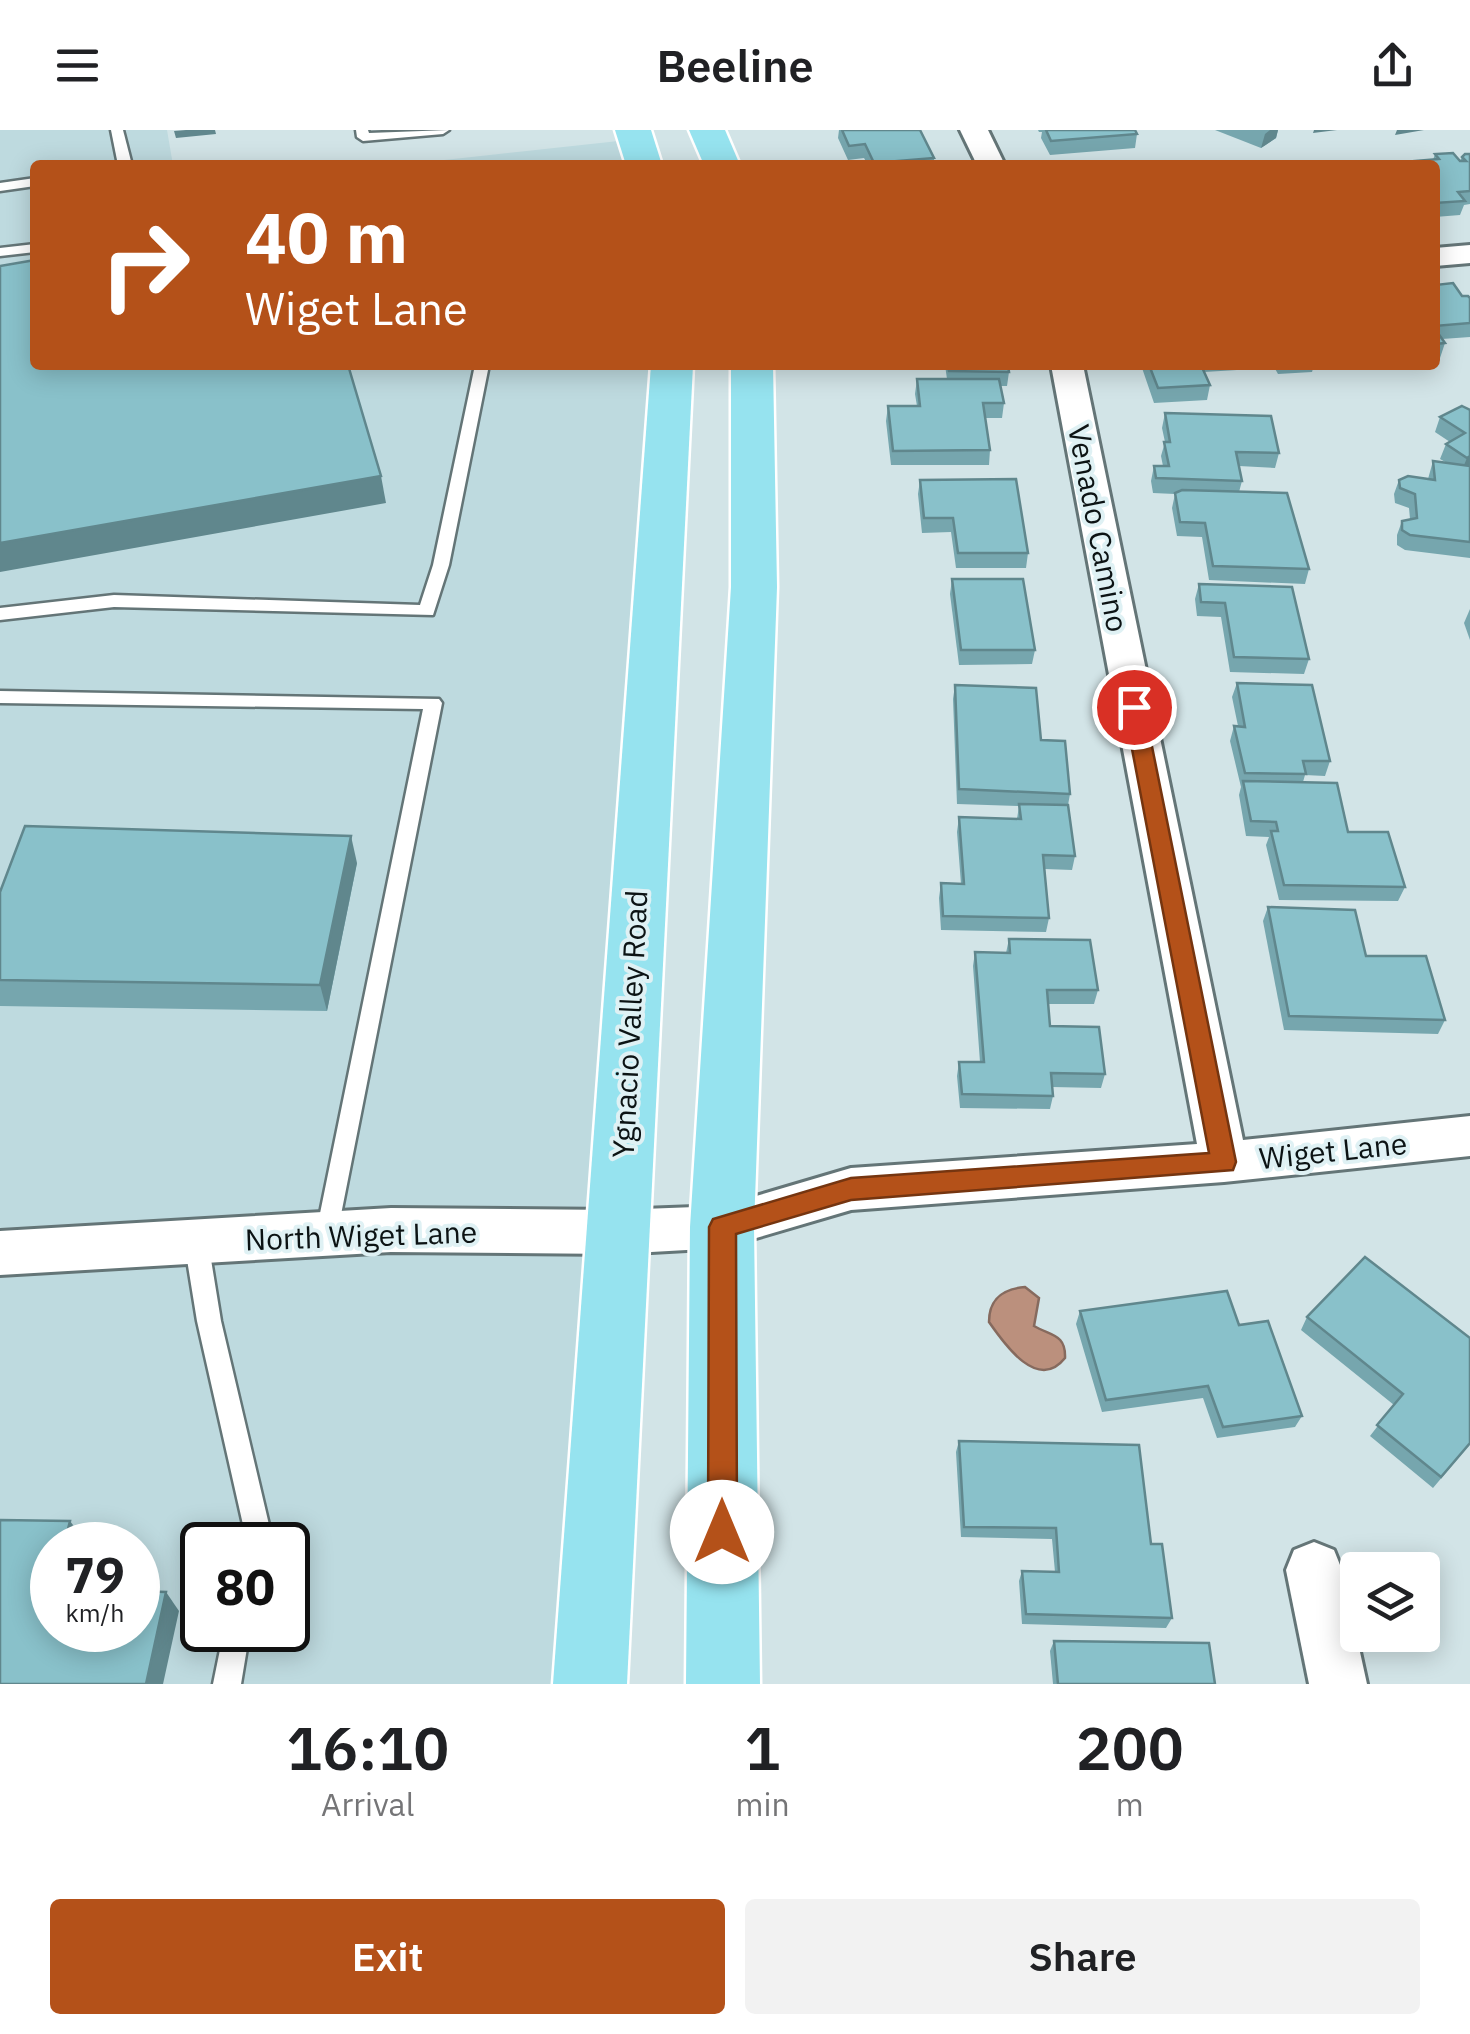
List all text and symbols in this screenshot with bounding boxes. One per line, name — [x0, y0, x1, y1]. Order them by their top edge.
text: Beeline — [656, 36, 814, 94]
icon: menu — [50, 38, 105, 93]
icon: share — [1365, 38, 1420, 93]
text: 40 m — [245, 191, 408, 282]
icon: right — [80, 200, 210, 330]
text: Wiget Lane — [245, 279, 468, 337]
street label: Venado Camino — [1060, 421, 1138, 635]
pin — [1092, 665, 1177, 750]
icon: arrive — [1107, 680, 1162, 735]
street label: Ygnacio Valley Road — [603, 889, 655, 1159]
street label: Wiget Lane — [1257, 1123, 1409, 1177]
street label: North Wiget Lane — [244, 1211, 478, 1259]
position arrow — [670, 1480, 774, 1584]
speed limit sign: 80 — [180, 1522, 310, 1652]
text: 79 — [65, 1542, 125, 1607]
map controls — [1340, 1552, 1440, 1652]
button: layers — [1340, 1552, 1440, 1652]
text: km/h — [66, 1596, 124, 1629]
text: 16:10 — [286, 1708, 449, 1787]
text: 1 — [745, 1708, 781, 1787]
text: 200 — [1076, 1708, 1184, 1787]
text: Arrival — [321, 1783, 414, 1825]
text: min — [735, 1783, 790, 1825]
text: m — [1116, 1783, 1144, 1825]
button: Exit — [50, 1899, 725, 2014]
button: Share — [745, 1899, 1420, 2014]

